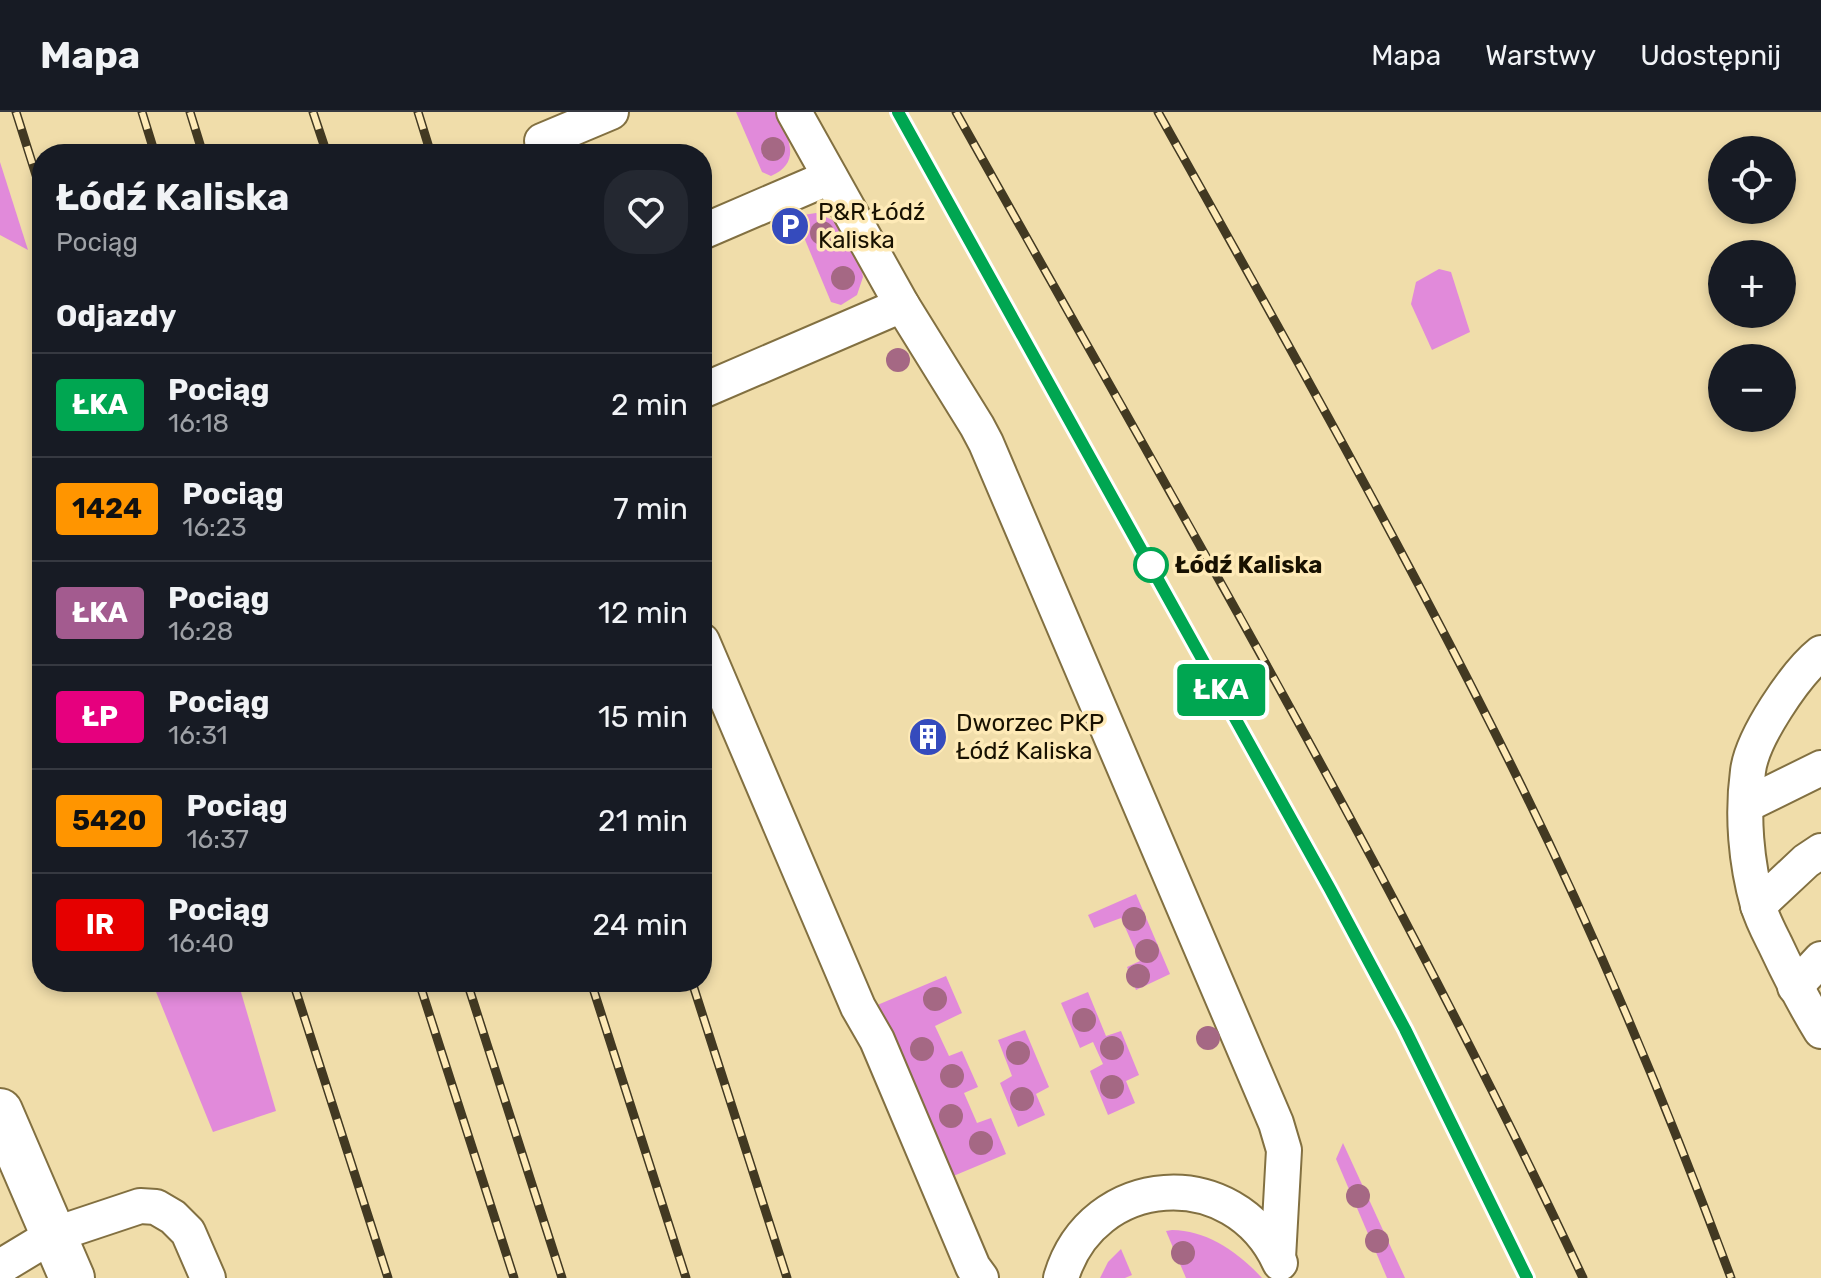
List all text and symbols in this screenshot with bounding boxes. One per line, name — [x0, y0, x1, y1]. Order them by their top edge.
text: Mapa — [40, 32, 140, 78]
text: Mapa — [1371, 39, 1441, 72]
text: Warstwy — [1485, 39, 1596, 72]
text: Udostępnij — [1640, 39, 1781, 72]
map controls — [1708, 136, 1796, 432]
button: locate — [1708, 136, 1796, 224]
button: heart — [604, 170, 688, 254]
text: Łódź Kaliska — [56, 174, 289, 220]
place label: P&R Łódź Kaliska — [818, 198, 925, 254]
parking icon: P&R Łódź Kaliska — [769, 205, 811, 247]
text: Pociąg — [56, 227, 138, 258]
button: + — [1708, 240, 1796, 328]
text: Odjazdy — [56, 298, 176, 334]
button: − — [1708, 344, 1796, 432]
text: Pociąg — [168, 372, 269, 408]
text: 2 min — [611, 387, 688, 423]
text: ŁKA — [72, 388, 128, 421]
text: 16:18 — [168, 408, 229, 439]
text: Pociąg — [182, 476, 284, 512]
text: 7 min — [613, 491, 688, 527]
text: 1424 — [72, 492, 142, 525]
text: 16:23 — [182, 512, 247, 543]
marker: Łódź Kaliska — [1134, 548, 1168, 582]
place label: Łódź Kaliska — [1175, 551, 1322, 579]
text: Pociąg — [168, 580, 269, 616]
text: 12 min — [598, 595, 688, 631]
text: ŁKA — [72, 596, 128, 629]
text: 16:28 — [168, 616, 233, 647]
line badge: ŁKA — [1175, 664, 1267, 716]
text: ŁKA — [1193, 673, 1249, 706]
text: Pociąg — [168, 684, 269, 720]
text: 15 min — [598, 699, 688, 735]
text: ŁP — [82, 700, 118, 733]
place label: Dworzec PKP Łódź Kaliska — [956, 709, 1104, 765]
building icon: Dworzec PKP Łódź Kaliska — [907, 716, 949, 758]
text: 16:31 — [168, 720, 228, 751]
text: Pociąg — [186, 788, 288, 824]
text: 21 min — [598, 803, 688, 839]
text: 5420 — [72, 804, 146, 837]
text: 16:37 — [186, 824, 249, 855]
text: Pociąg — [168, 892, 269, 928]
text: 24 min — [593, 907, 688, 943]
text: IR — [86, 908, 114, 941]
text: 16:40 — [168, 928, 234, 959]

